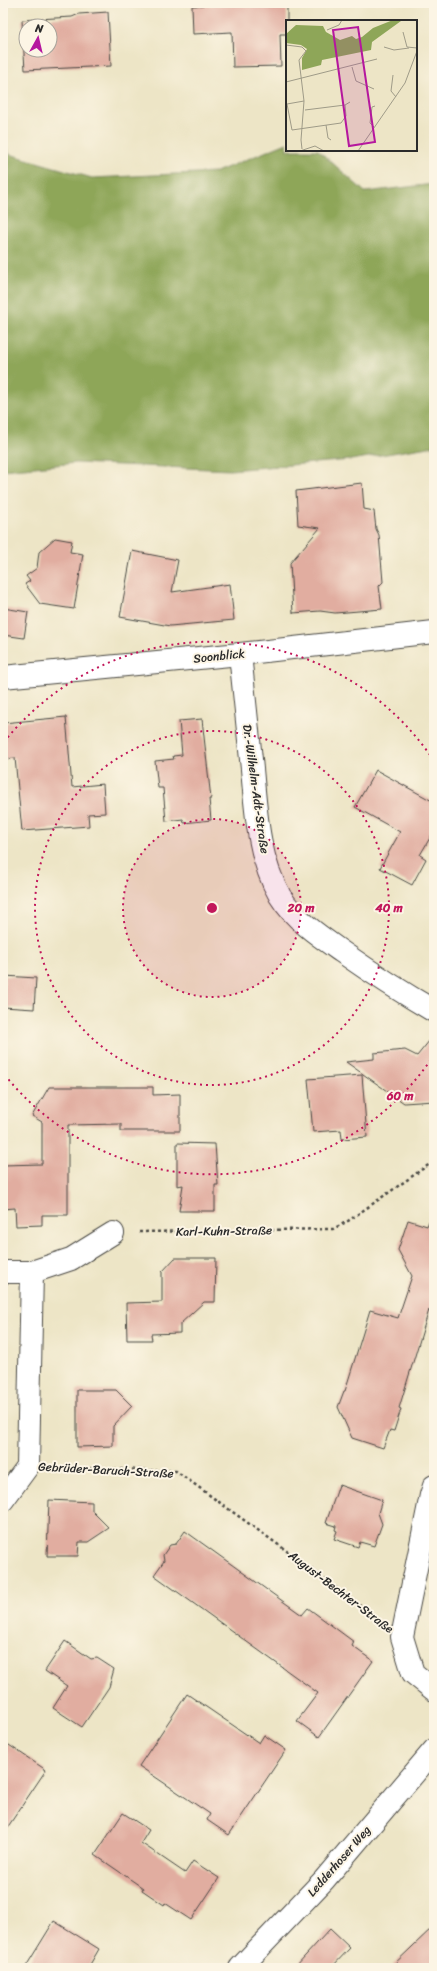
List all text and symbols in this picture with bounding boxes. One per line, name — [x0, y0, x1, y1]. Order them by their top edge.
north arrow — [18, 18, 58, 58]
text: N — [33, 19, 45, 39]
inset map — [286, 20, 417, 151]
street label: Soonblick — [192, 642, 246, 670]
street label: Dr.-Wilhelm-Adt-Straße — [236, 723, 276, 855]
text: 20 m — [287, 897, 315, 919]
text: 40 m — [374, 897, 403, 919]
centre of rings — [205, 901, 219, 915]
text: 60 m — [386, 1085, 414, 1107]
street label: Karl-Kuhn-Straße — [176, 1219, 272, 1243]
street label: Gebrüder-Baruch-Straße — [38, 1455, 174, 1485]
street label: August-Bechter-Straße — [283, 1544, 399, 1639]
street label: Ledderhoser Weg — [302, 1820, 376, 1902]

